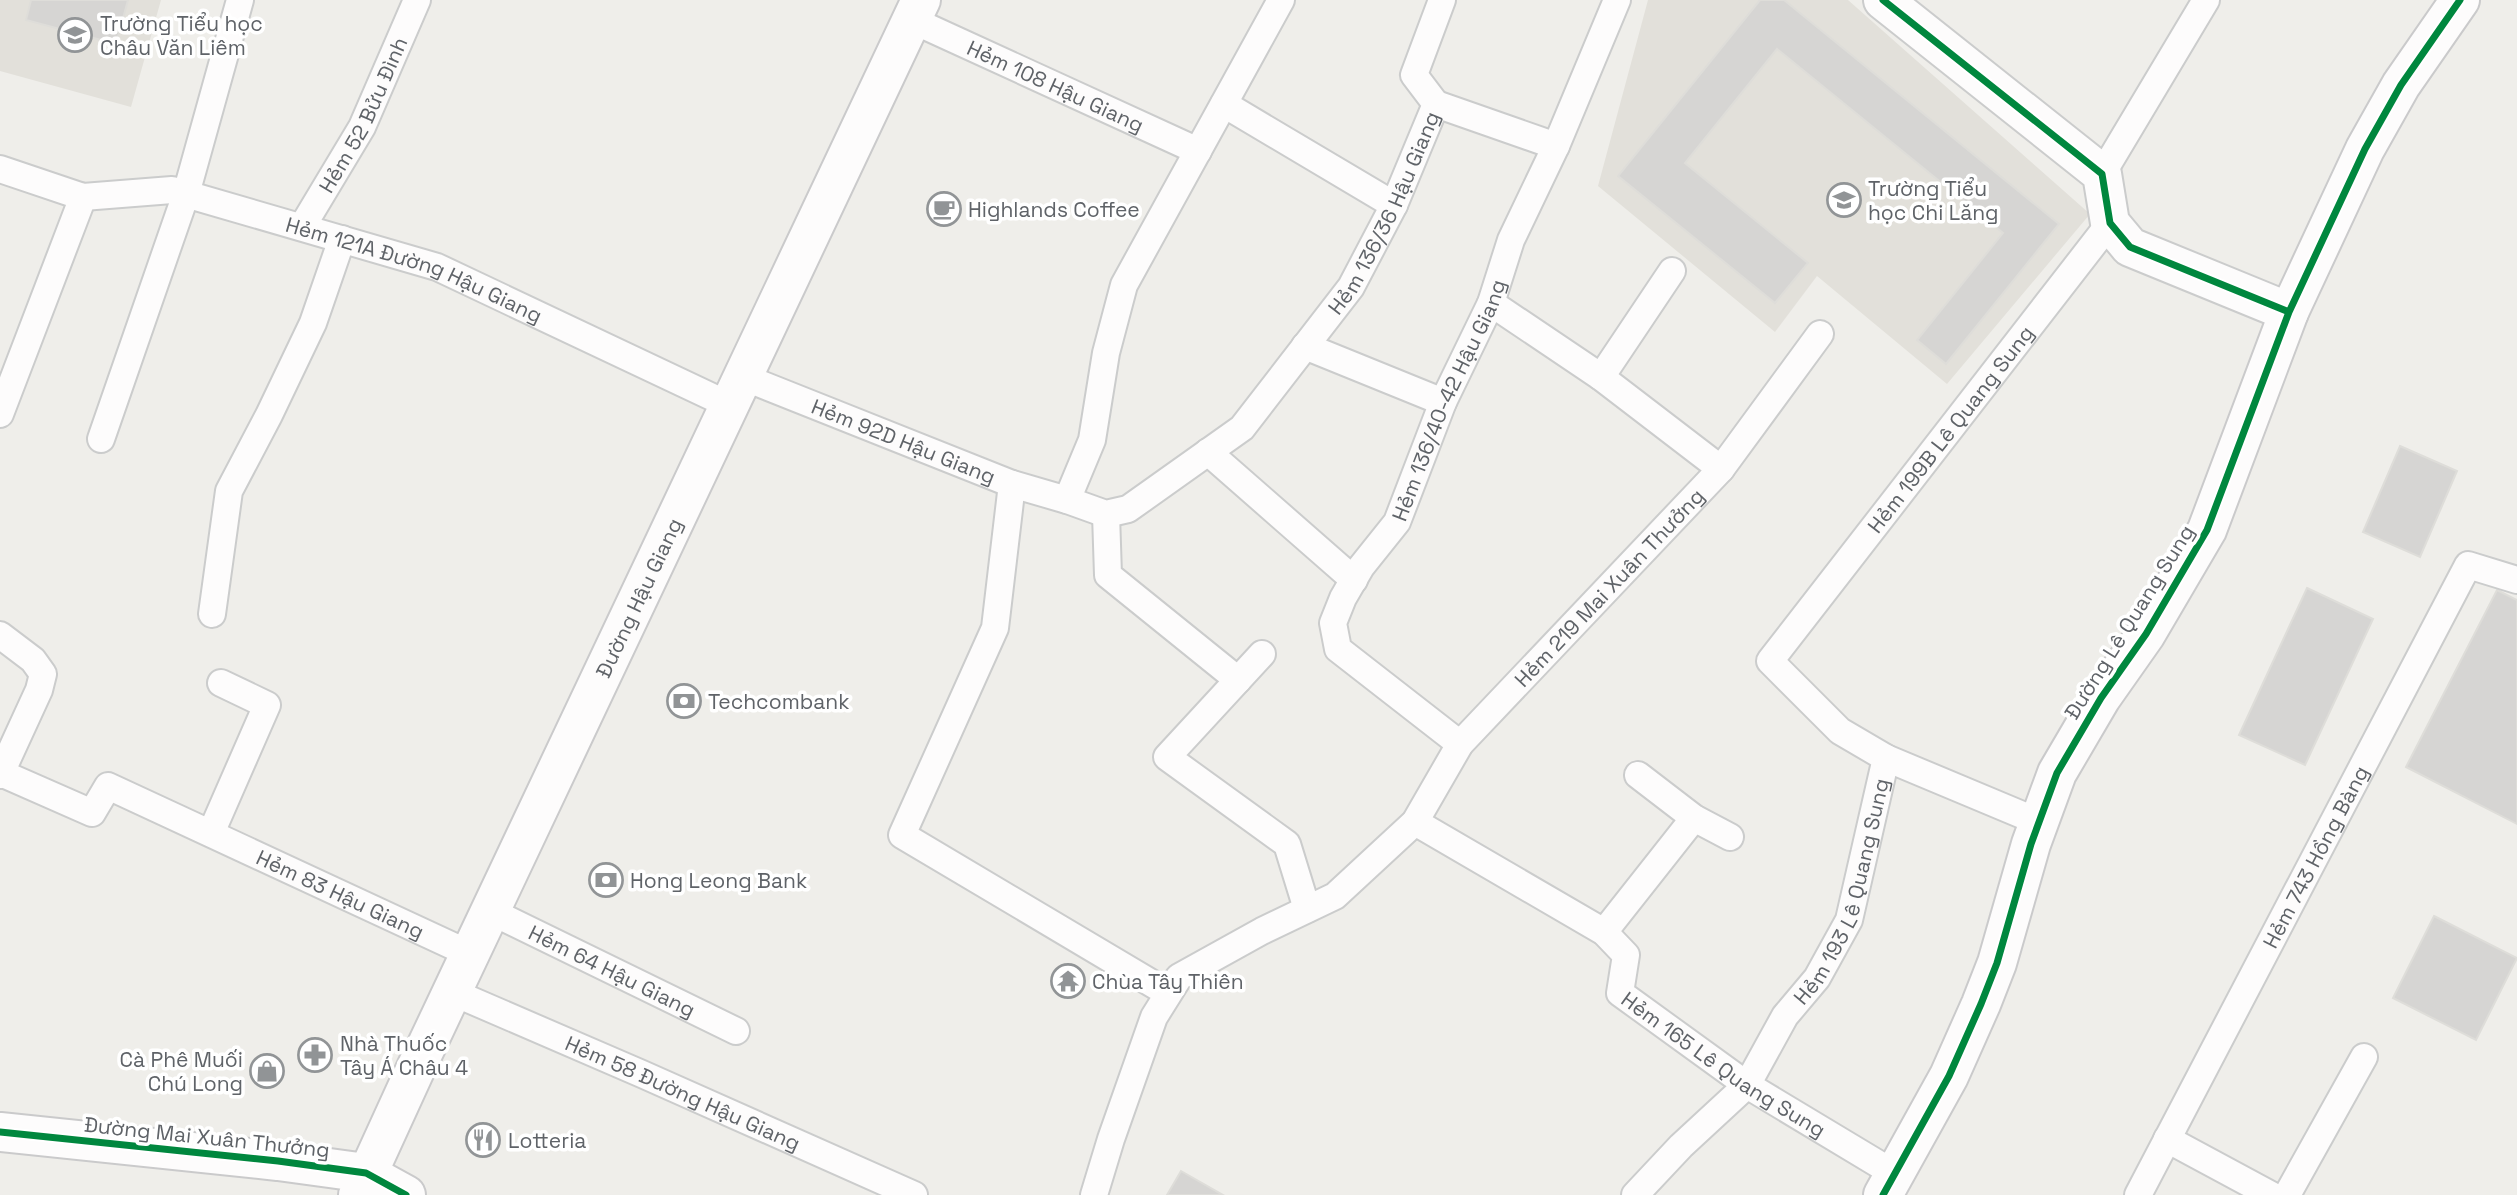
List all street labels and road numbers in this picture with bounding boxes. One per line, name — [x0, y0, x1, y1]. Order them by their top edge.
street label: Hẻm 52 Bửu Đình — [312, 33, 413, 198]
street label: Hẻm 108 Hậu Giang — [963, 34, 1148, 138]
street label: Hẻm 136/36 Hậu Giang — [1321, 107, 1445, 320]
street label: Hẻm 121A Đường Hậu Giang — [283, 210, 547, 328]
street label: Hẻm 136/40-42 Hậu Giang — [1385, 276, 1511, 525]
street label: Hẻm 199B Lê Quang Sung — [1861, 320, 2039, 538]
street label: Hẻm 92D Hậu Giang — [808, 392, 1000, 490]
street label: Hẻm 219 Mai Xuân Thưởng — [1508, 482, 1709, 692]
street label: Đường Hậu Giang — [589, 513, 688, 682]
street label: Đường Lê Quang Sung — [2058, 520, 2200, 724]
street label: Hẻm 743 Hồng Bàng — [2256, 761, 2374, 953]
street label: Hẻm 193 Lê Quang Sung — [1787, 776, 1894, 1010]
street label: Hẻm 83 Hậu Giang — [252, 843, 429, 944]
street label: Hẻm 64 Hậu Giang — [524, 919, 700, 1023]
street label: Hẻm 165 Lê Quang Sung — [1616, 985, 1831, 1143]
street label: Hẻm 58 Đường Hậu Giang — [561, 1029, 805, 1156]
street label: Đường Mai Xuân Thưởng — [83, 1111, 331, 1163]

